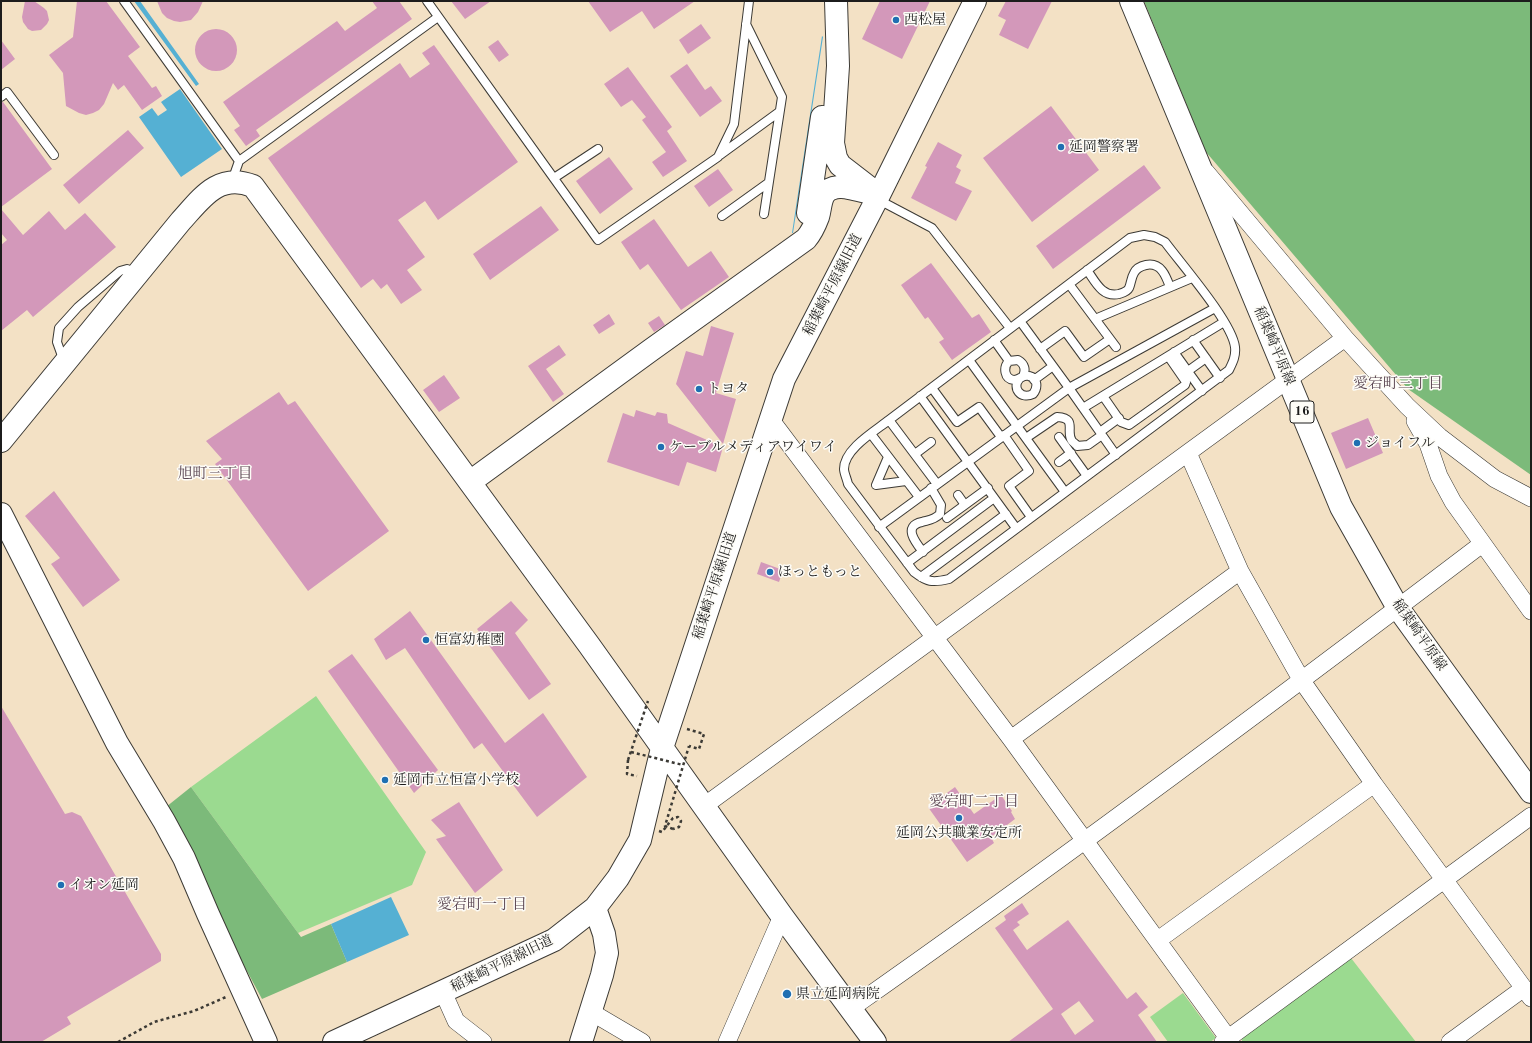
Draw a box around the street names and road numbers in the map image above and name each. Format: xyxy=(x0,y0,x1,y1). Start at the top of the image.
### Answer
street label: 稲葉崎平原線旧道 xyxy=(800,231,866,339)
street label: 稲葉崎平原線 xyxy=(1250,304,1298,388)
road number: 16 xyxy=(1290,401,1314,423)
street label: 稲葉崎平原線旧道 xyxy=(690,530,740,642)
street label: 稲葉崎平原線 xyxy=(1388,596,1450,674)
street label: 稲葉崎平原線旧道 xyxy=(448,932,556,996)

